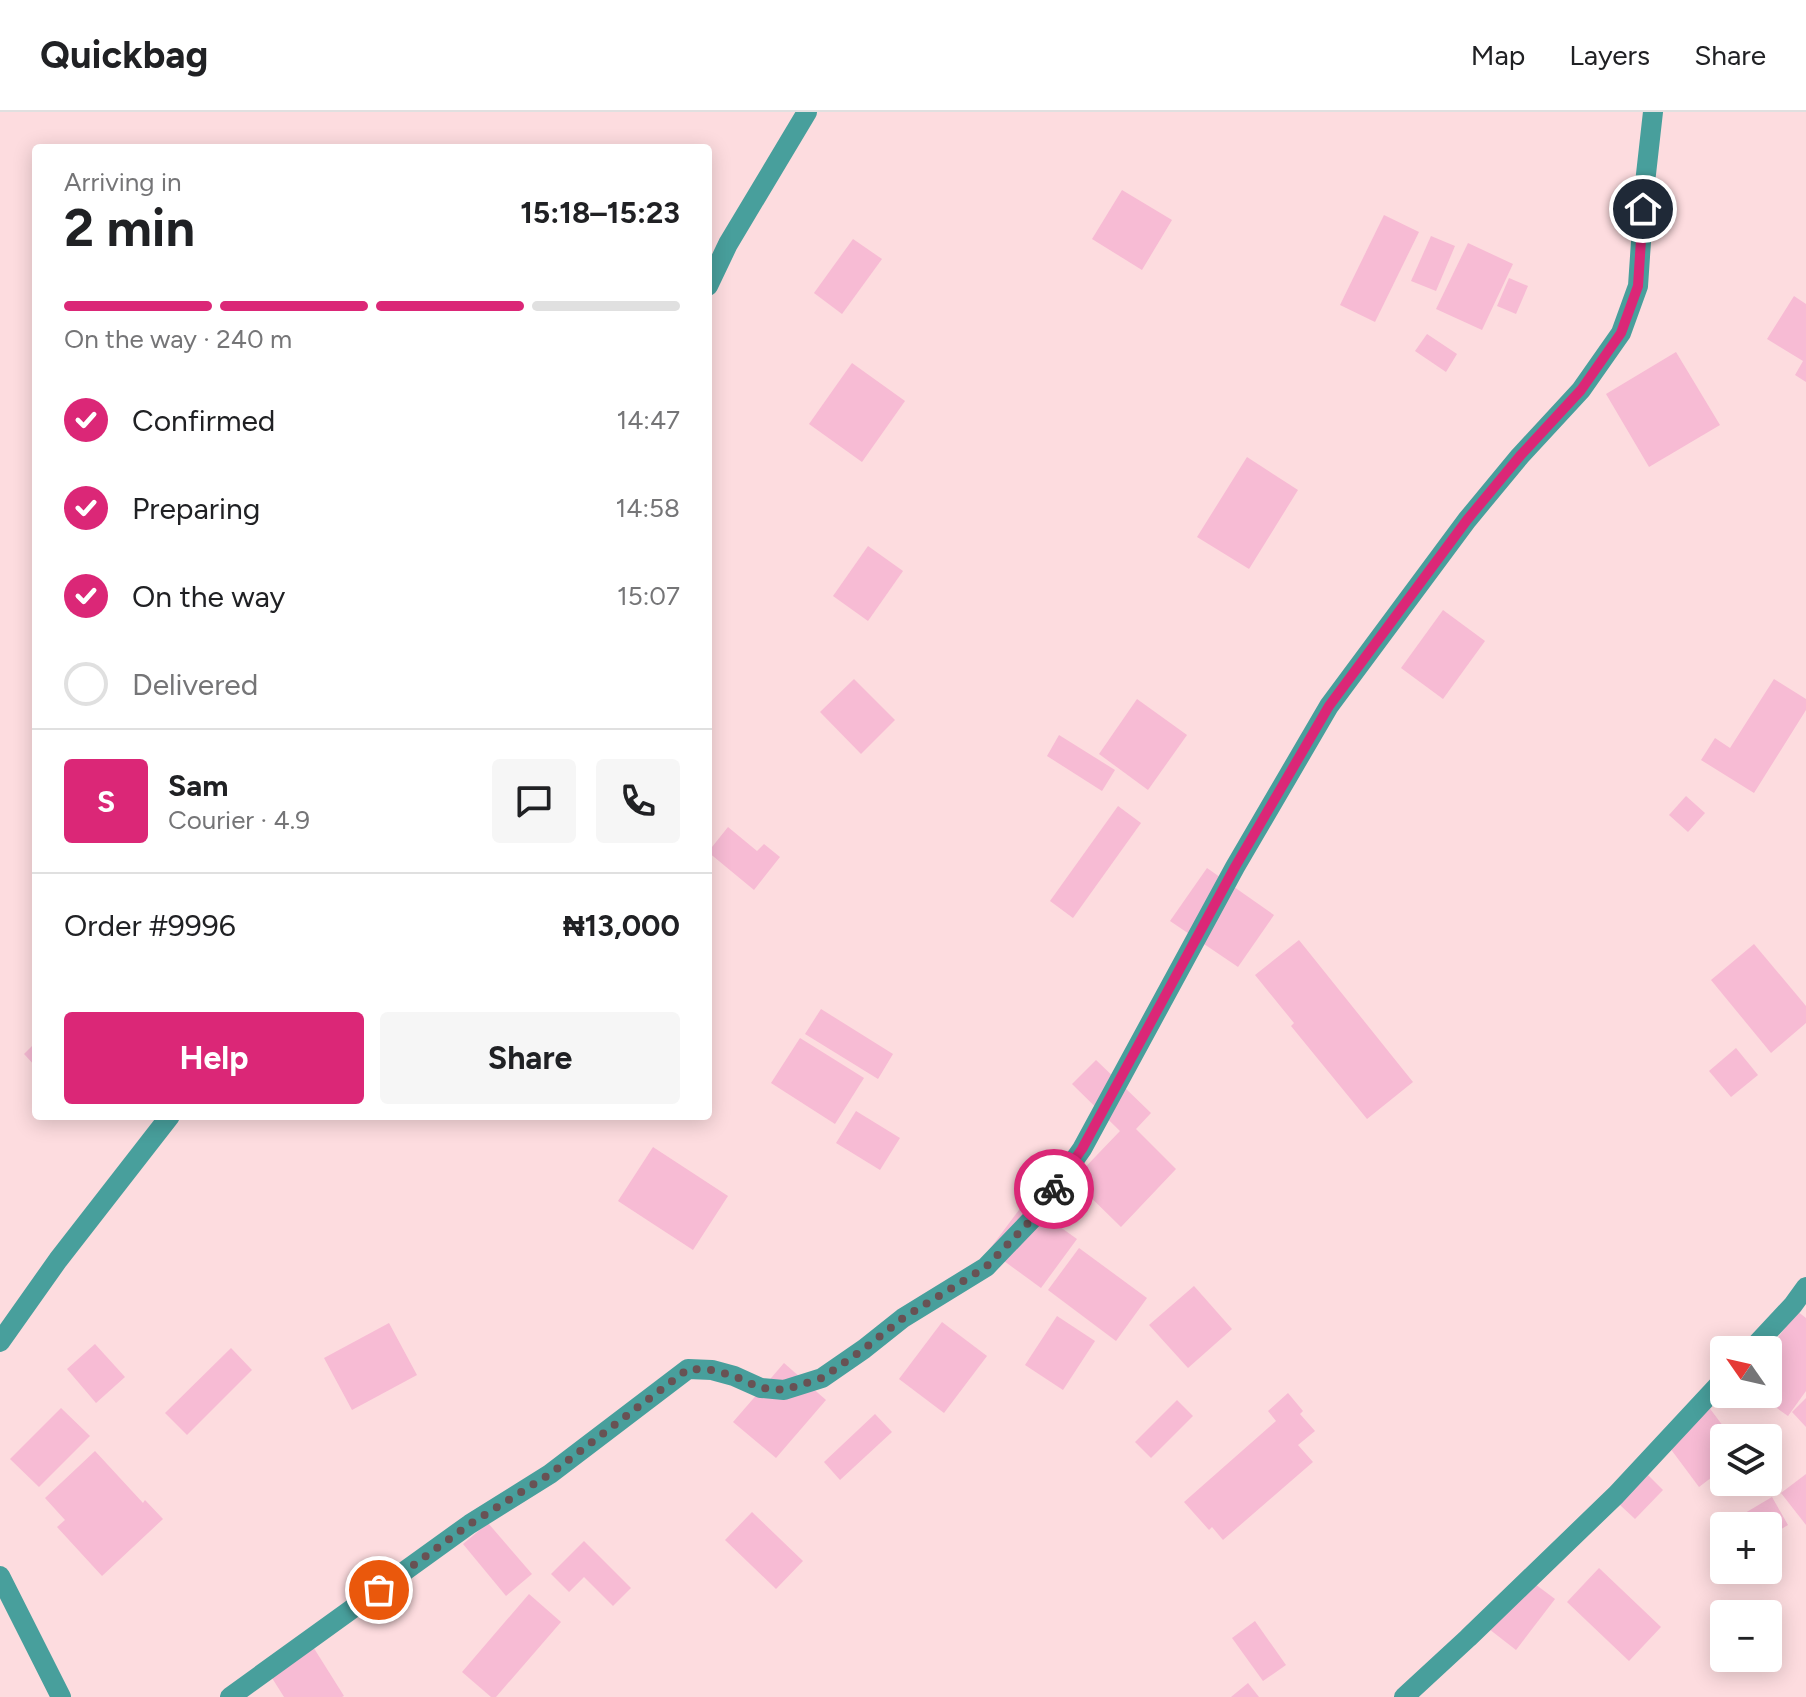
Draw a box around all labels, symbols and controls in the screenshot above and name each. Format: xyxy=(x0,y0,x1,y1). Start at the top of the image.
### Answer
text: Quickbag xyxy=(40,32,208,78)
text: Map xyxy=(1471,38,1525,72)
text: Layers xyxy=(1569,38,1650,72)
text: Share xyxy=(1694,38,1766,72)
text: Arriving in xyxy=(64,166,182,198)
pin xyxy=(1609,175,1677,243)
icon: home xyxy=(1621,187,1665,231)
text: 15:18–15:23 xyxy=(520,194,680,231)
text: 2 min xyxy=(64,197,195,259)
text: On the way · 240 m xyxy=(64,323,292,355)
icon: check xyxy=(64,398,108,442)
text: Confirmed xyxy=(132,402,275,439)
text: 14:47 xyxy=(616,404,680,436)
icon: check xyxy=(64,486,108,530)
text: Preparing xyxy=(132,490,260,527)
text: 14:58 xyxy=(616,492,680,524)
icon: check xyxy=(64,574,108,618)
text: On the way xyxy=(132,578,285,615)
text: 15:07 xyxy=(617,580,680,612)
text: Delivered xyxy=(132,666,258,703)
button: chat xyxy=(492,759,576,843)
button: phone xyxy=(596,759,680,843)
text: Sam xyxy=(168,767,228,804)
text: S xyxy=(97,783,115,820)
text: Courier · 4.9 xyxy=(168,804,310,836)
text: Order #9996 xyxy=(64,907,236,944)
text: ₦13,000 xyxy=(563,907,680,944)
button: Help xyxy=(64,1012,364,1104)
button: Share xyxy=(380,1012,680,1104)
courier xyxy=(1014,1149,1094,1229)
icon: bike xyxy=(1032,1167,1076,1211)
north arrow xyxy=(1710,1336,1782,1408)
map controls xyxy=(1710,1336,1782,1672)
button: layers xyxy=(1710,1424,1782,1496)
button: + xyxy=(1710,1512,1782,1584)
pin xyxy=(345,1556,413,1624)
icon: bag xyxy=(357,1568,401,1612)
button: − xyxy=(1710,1600,1782,1672)

